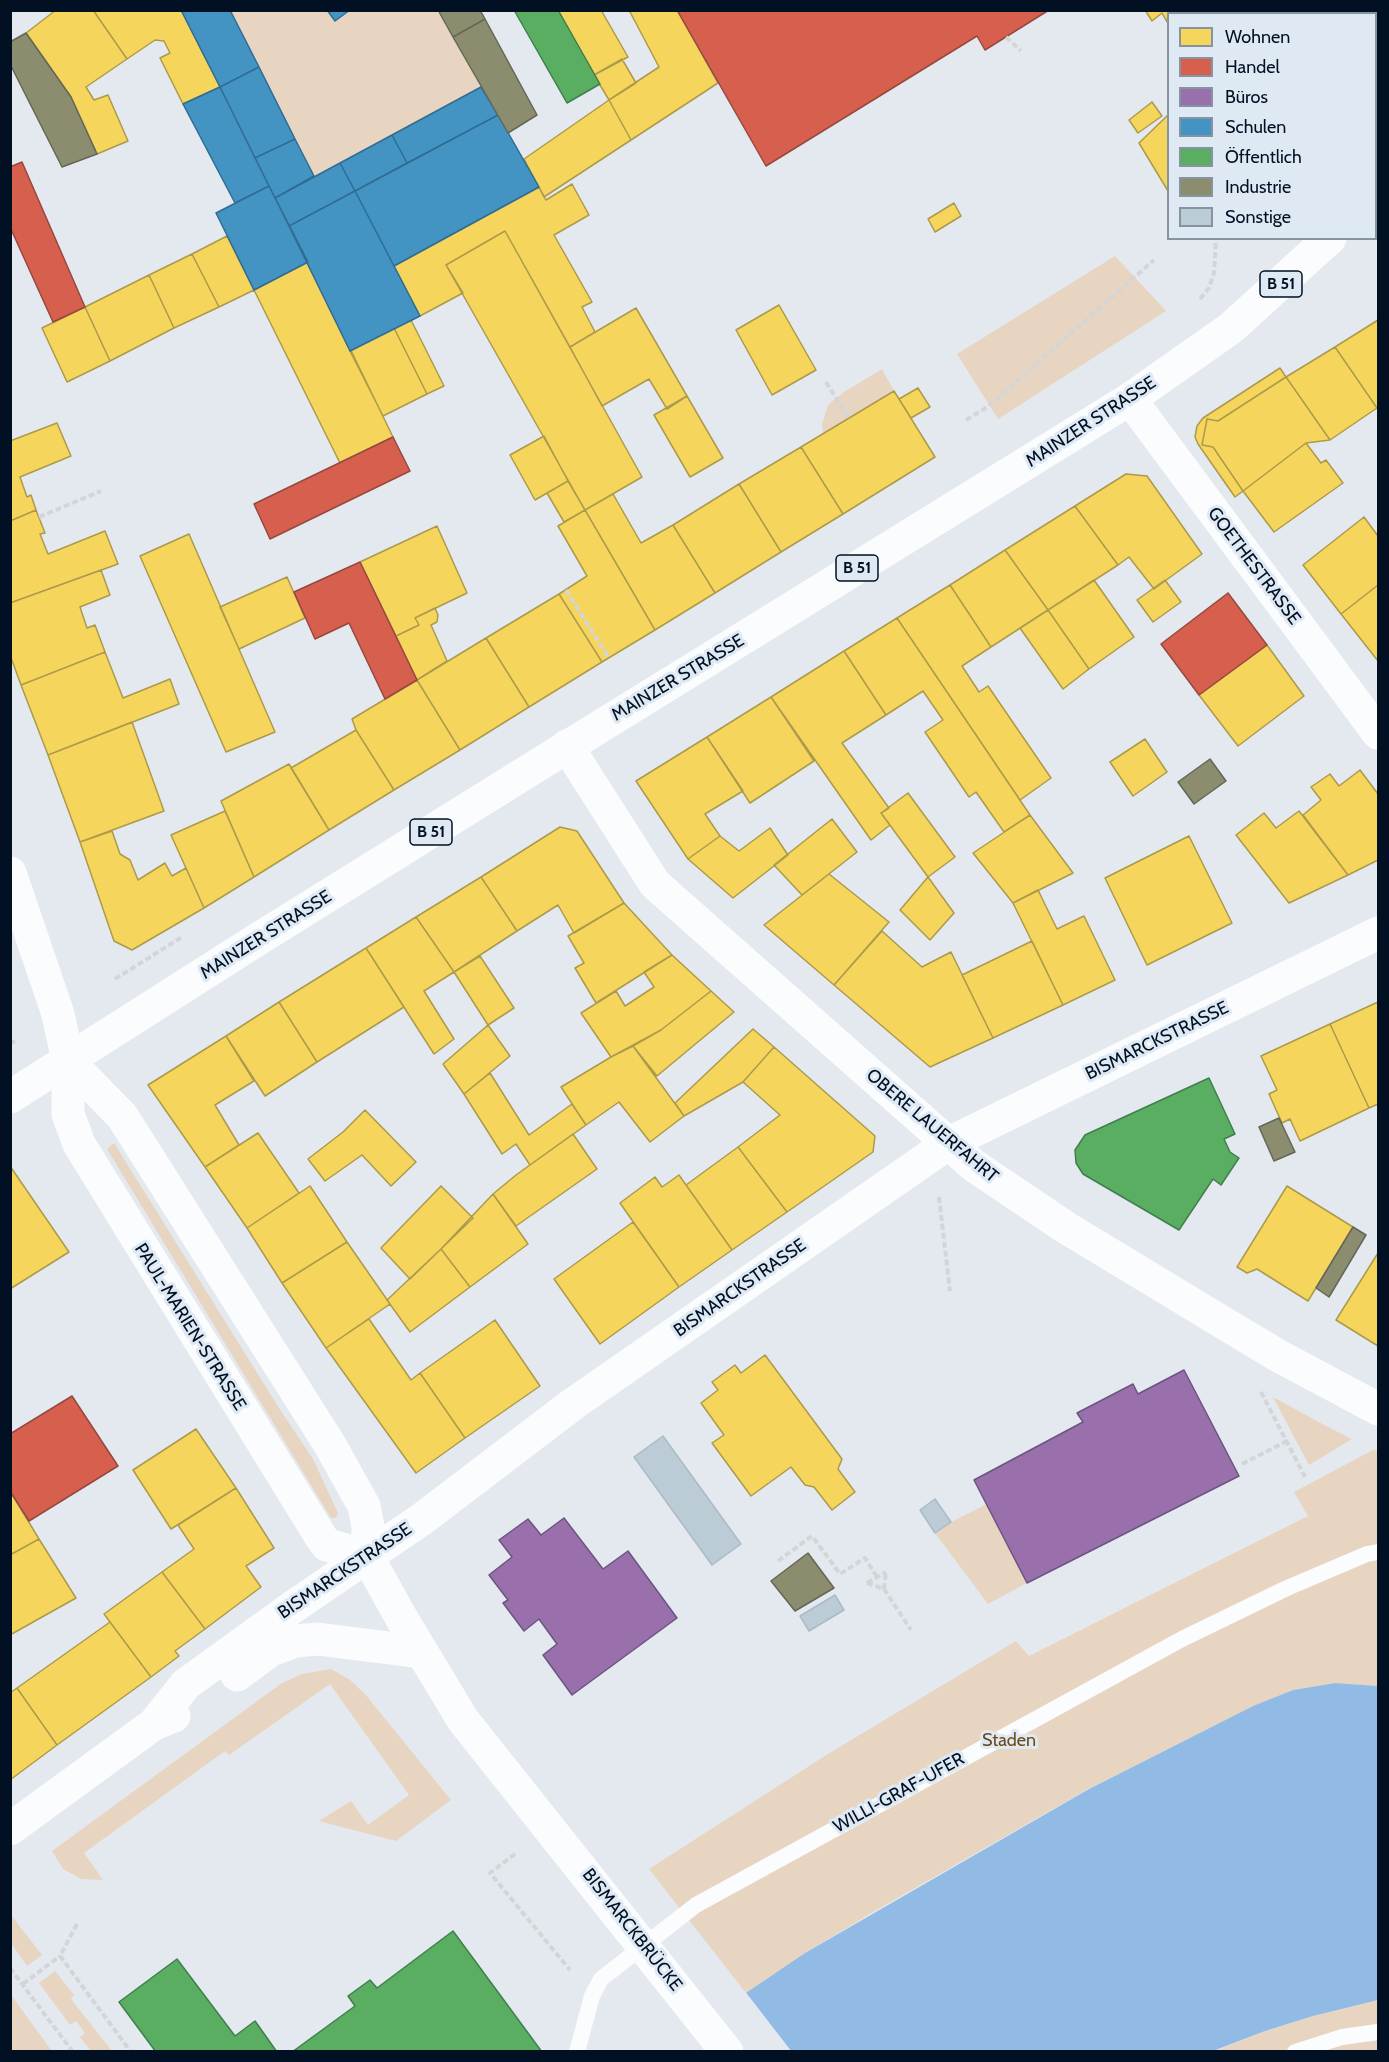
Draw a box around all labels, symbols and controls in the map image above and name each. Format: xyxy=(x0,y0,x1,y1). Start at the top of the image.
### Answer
legend xyxy=(1167,12,1377,240)
text: Wohnen xyxy=(1225,26,1290,48)
text: Handel xyxy=(1225,56,1280,78)
text: Büros xyxy=(1225,86,1268,108)
text: Schulen xyxy=(1225,116,1286,138)
text: Öffentlich xyxy=(1225,146,1302,168)
text: Industrie xyxy=(1225,176,1291,198)
text: Sonstige xyxy=(1225,206,1291,228)
road number: B 51 xyxy=(1260,271,1302,297)
street label: MAINZER STRASSE xyxy=(1022,372,1160,472)
street label: GOETHESTRASSE xyxy=(1203,503,1305,629)
road number: B 51 xyxy=(836,555,878,581)
street label: MAINZER STRASSE xyxy=(608,630,748,726)
road number: B 51 xyxy=(410,819,452,845)
street label: MAINZER STRASSE xyxy=(196,886,336,984)
street label: BISMARCKSTRASSE xyxy=(1082,997,1232,1085)
street label: OBERE LAUERFAHRT xyxy=(862,1065,1002,1187)
street label: BISMARCKSTRASSE xyxy=(670,1234,810,1342)
street label: PAUL-MARIEN-STRASSE xyxy=(130,1239,250,1415)
street label: BISMARCKSTRASSE xyxy=(274,1518,416,1624)
park label: Staden xyxy=(982,1730,1036,1752)
street label: WILLI-GRAF-UFER xyxy=(830,1748,968,1838)
street label: BISMARCKBRÜCKE xyxy=(577,1864,687,1996)

